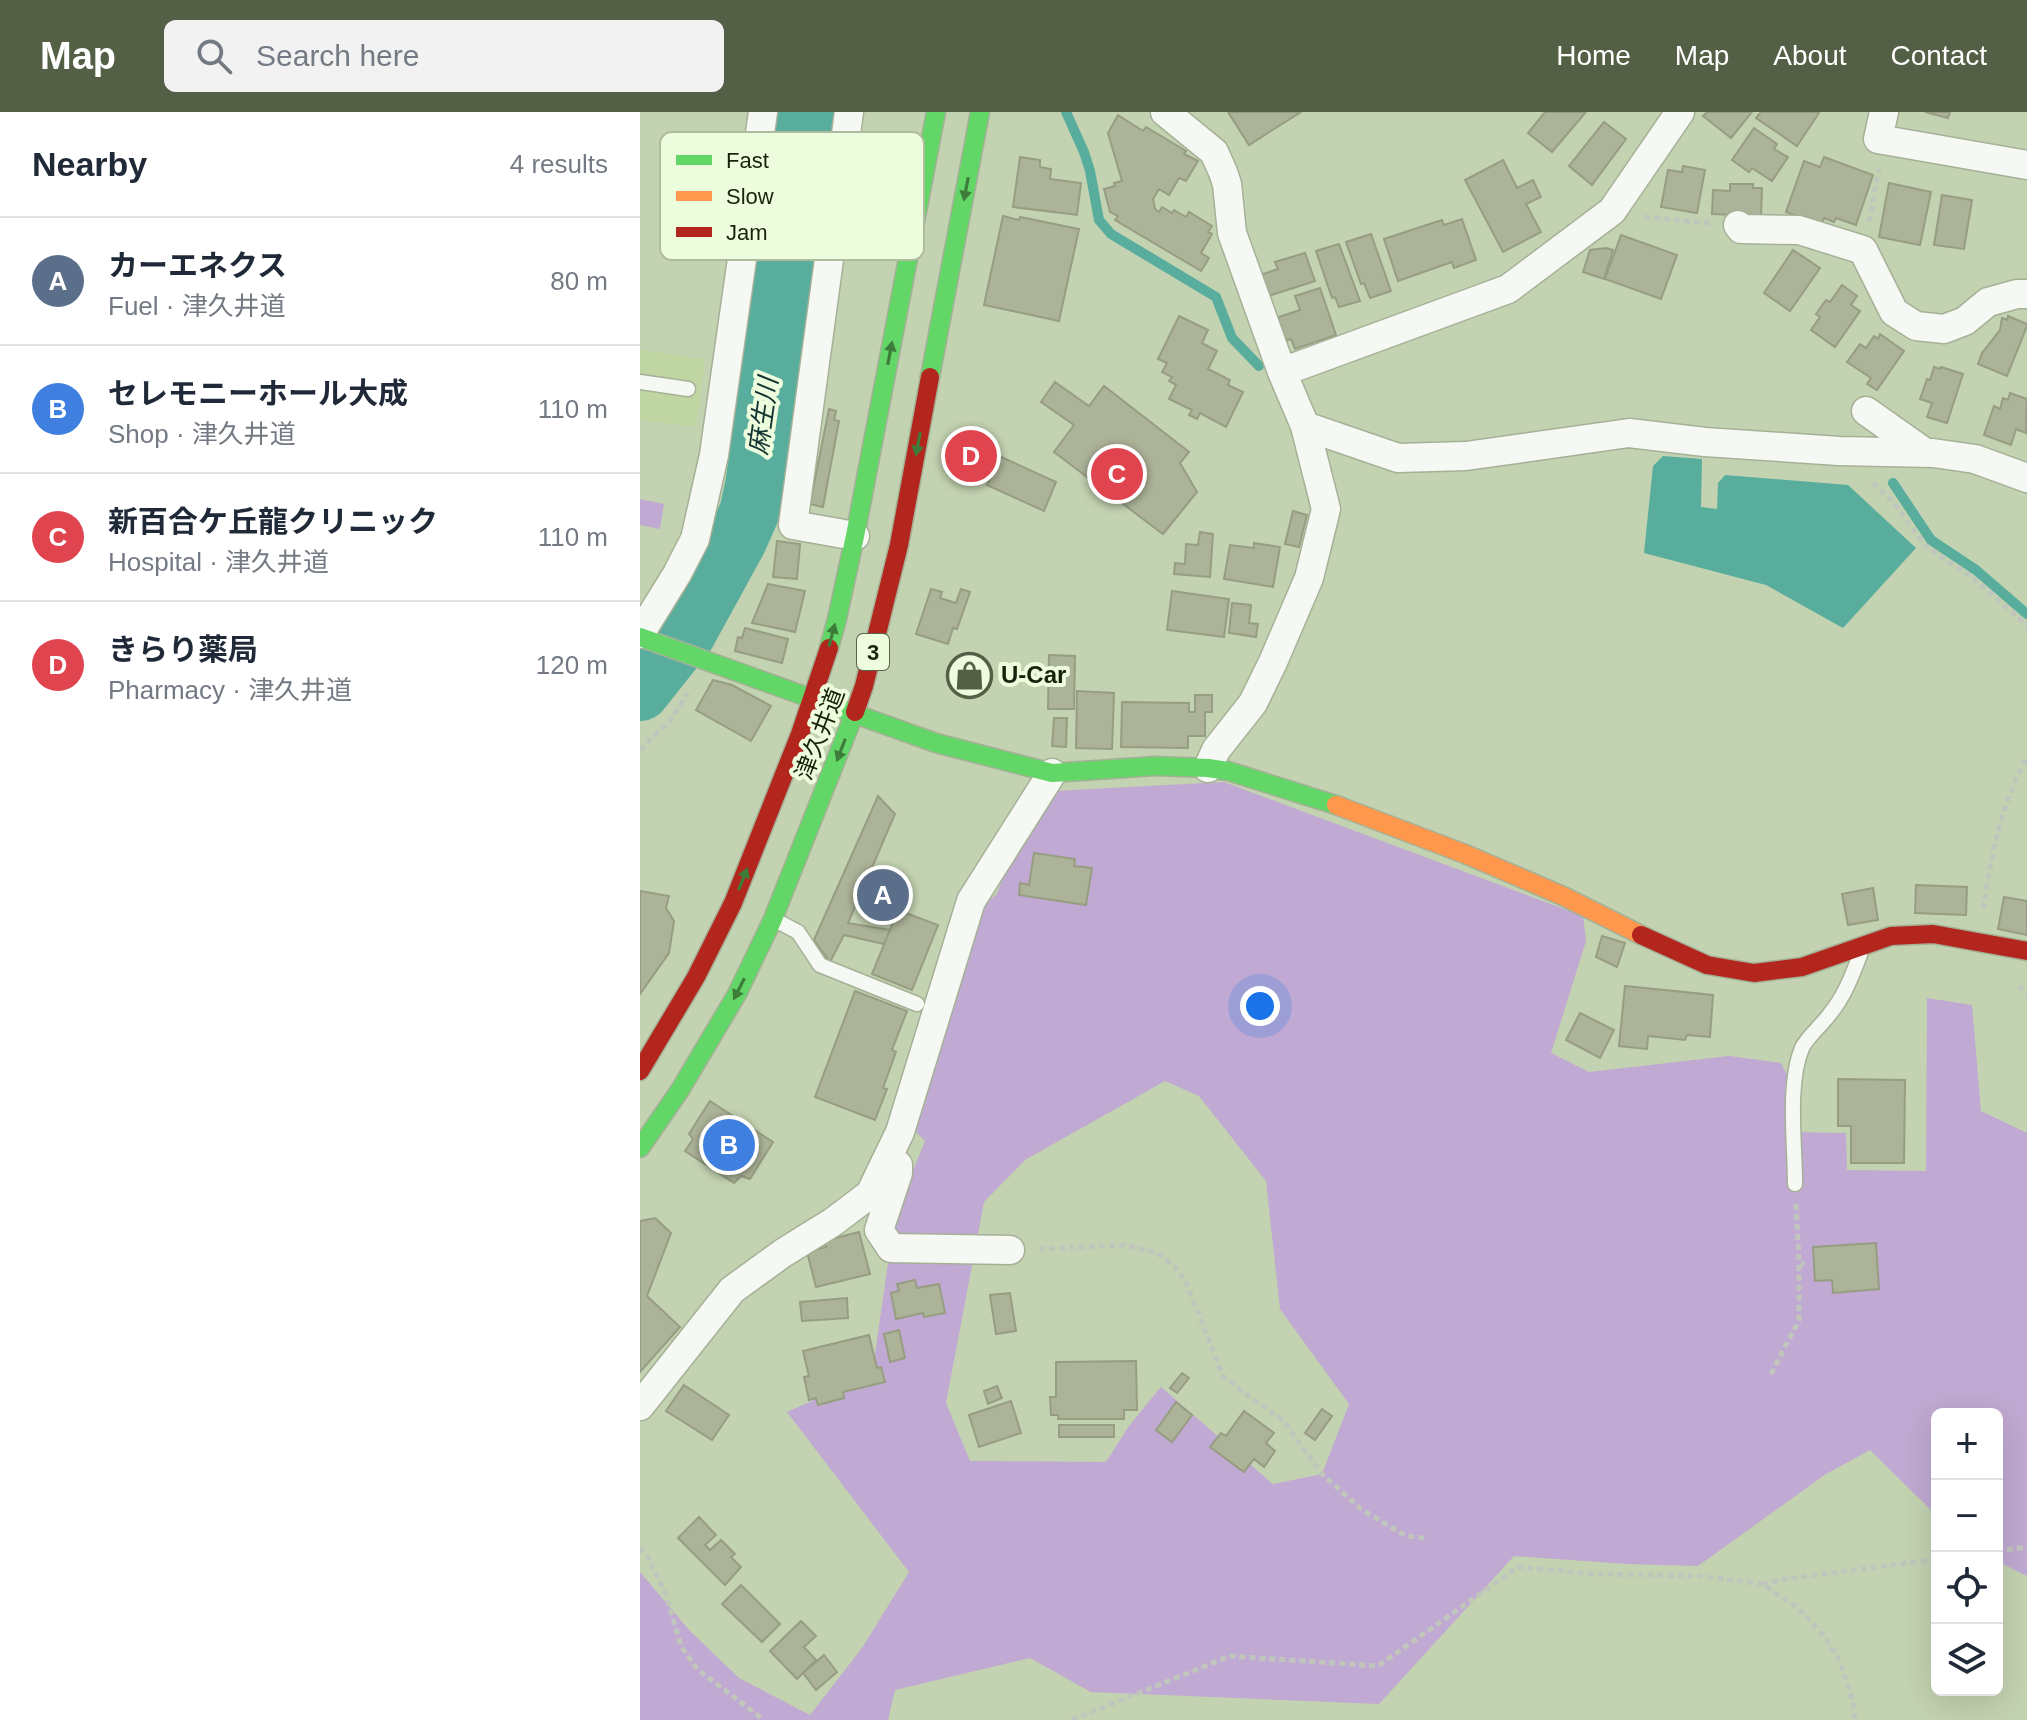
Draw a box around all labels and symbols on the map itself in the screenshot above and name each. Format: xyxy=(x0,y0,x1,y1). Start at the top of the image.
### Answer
legend xyxy=(660,132,924,260)
text: Fast xyxy=(726,148,769,173)
one-way arrow xyxy=(959,176,971,201)
text: Slow xyxy=(726,184,774,209)
text: Jam xyxy=(726,220,768,245)
one-way arrow xyxy=(884,341,896,366)
water label: 麻生川 xyxy=(743,372,784,457)
pin: D xyxy=(945,426,997,486)
one-way arrow xyxy=(911,432,924,457)
pin: C xyxy=(1091,444,1143,504)
one-way arrow xyxy=(826,623,839,647)
road number: 3 xyxy=(857,634,889,670)
shop icon: U-Car xyxy=(946,651,994,699)
place label: U-Car xyxy=(1001,661,1066,688)
street label: 津久井道 xyxy=(790,684,849,783)
one-way arrow xyxy=(834,738,847,762)
pin: A xyxy=(857,865,909,925)
one-way arrow xyxy=(736,867,749,891)
one-way arrow xyxy=(732,978,746,1001)
your location xyxy=(1240,986,1280,1026)
pin: B xyxy=(703,1115,755,1175)

